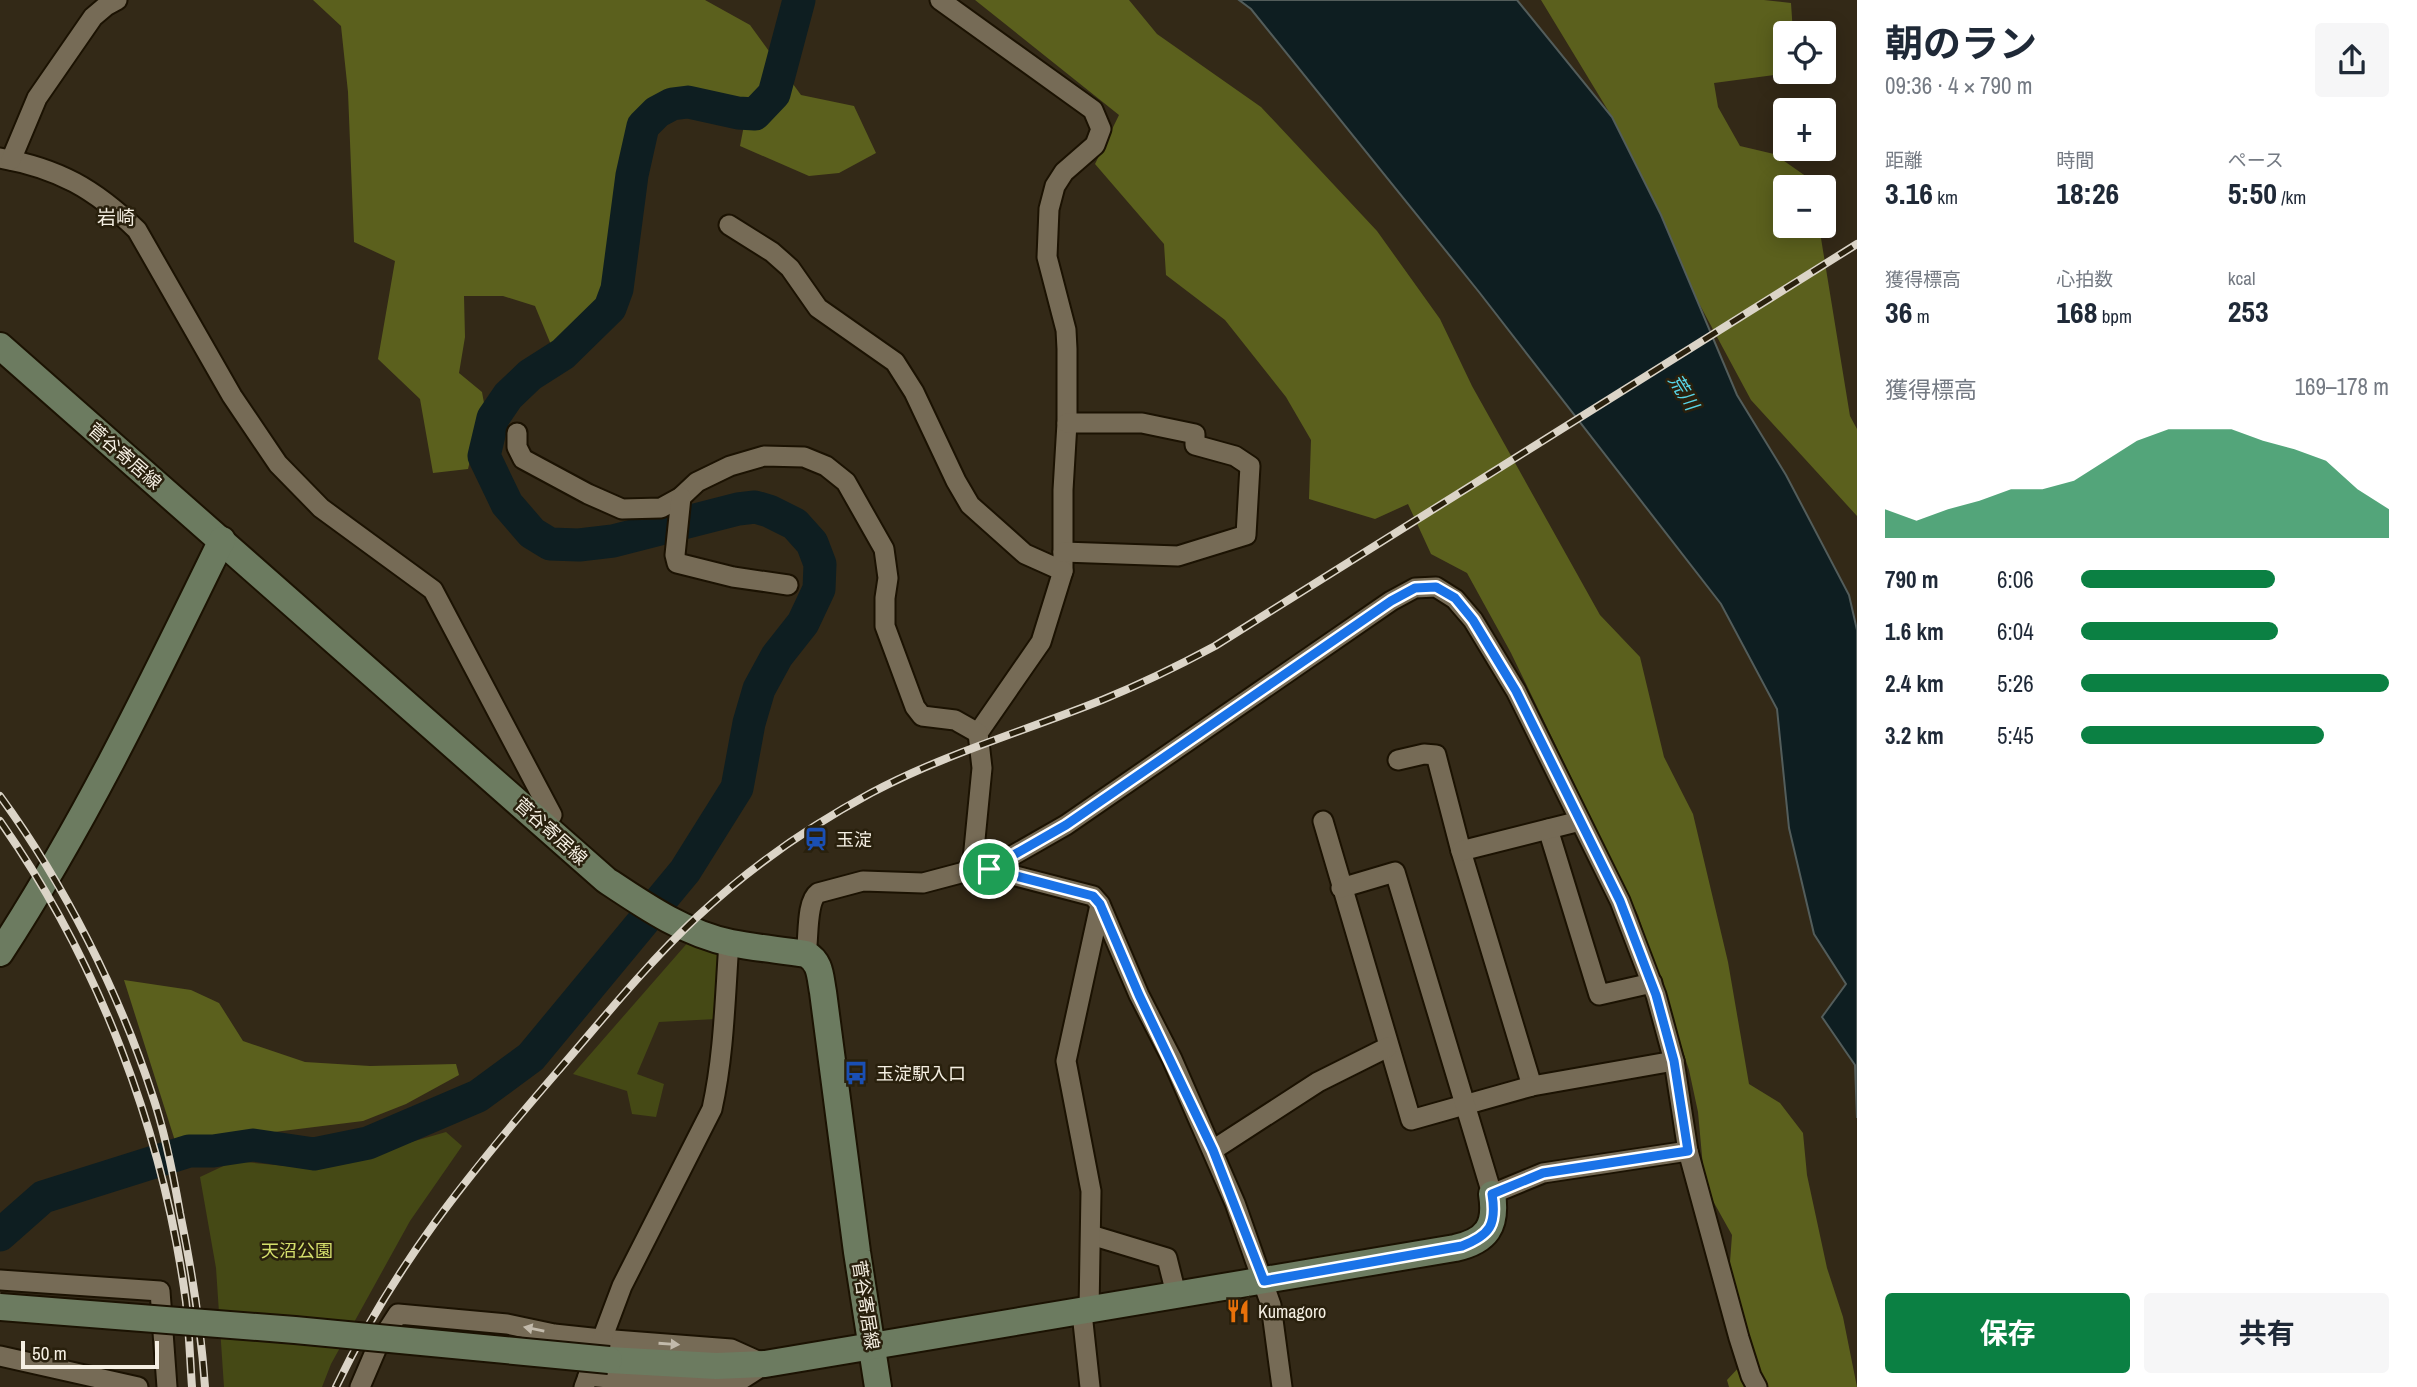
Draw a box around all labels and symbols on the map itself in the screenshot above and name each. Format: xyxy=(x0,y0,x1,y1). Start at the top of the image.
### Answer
district label: 岩崎 xyxy=(97,204,135,230)
water label: 荒川 xyxy=(1663,369,1706,417)
street label: 菅谷寄居線 xyxy=(83,417,167,495)
street label: 菅谷寄居線 xyxy=(509,792,593,870)
station icon: 玉淀 xyxy=(802,825,830,853)
place label: 玉淀 xyxy=(836,827,872,852)
pin xyxy=(959,839,1019,899)
bus stop icon: 玉淀駅入口 xyxy=(842,1059,870,1087)
place label: 玉淀駅入口 xyxy=(876,1061,966,1086)
park label: 天沼公園 xyxy=(261,1238,333,1263)
street label: 菅谷寄居線 xyxy=(847,1259,885,1351)
restaurant icon: Kumagoro xyxy=(1224,1297,1252,1325)
place label: Kumagoro xyxy=(1258,1299,1326,1324)
one-way arrow xyxy=(523,1323,545,1334)
scale bar xyxy=(21,1338,159,1370)
one-way arrow xyxy=(659,1339,681,1350)

